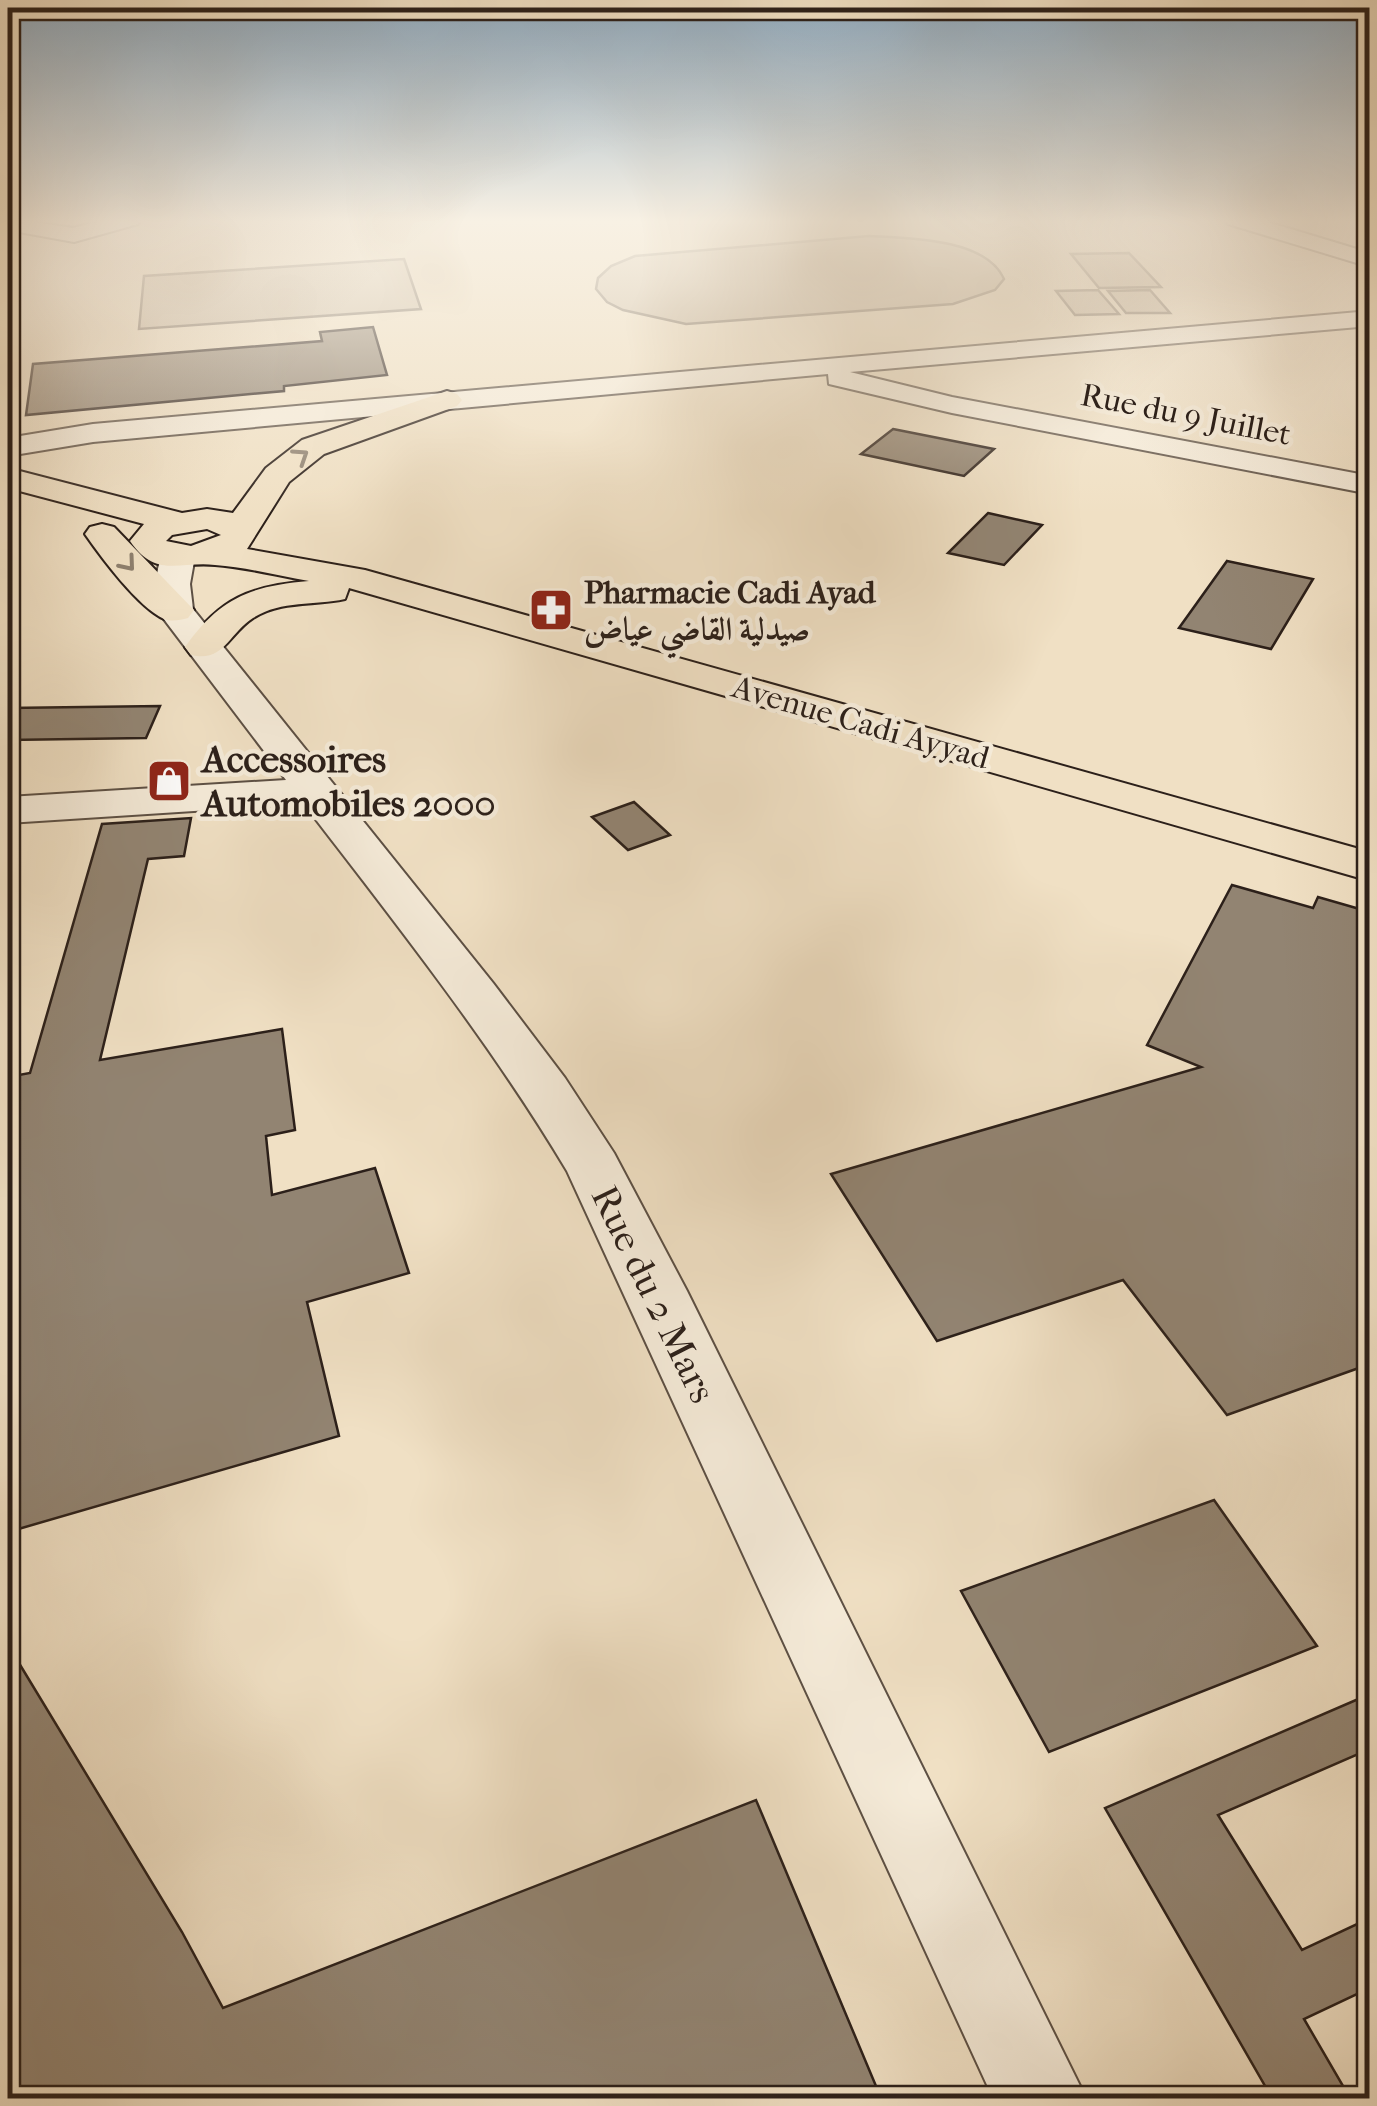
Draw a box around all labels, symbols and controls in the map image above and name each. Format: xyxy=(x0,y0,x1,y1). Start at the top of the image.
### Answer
street label: Rue du 9 Juillet xyxy=(1078,376,1295,453)
one-way arrow xyxy=(290,449,308,468)
one-way arrow xyxy=(116,552,134,570)
place label: Pharmacie Cadi Ayad صيدلية القاضي عياض xyxy=(584,574,877,659)
pharmacy icon: Pharmacie Cadi Ayad صيدلية القاضي عياض xyxy=(528,587,574,633)
street label: Avenue Cadi Ayyad xyxy=(726,668,994,777)
place label: Accessoires Automobiles 2000 xyxy=(200,737,495,826)
shop icon: Accessoires Automobiles 2000 xyxy=(146,758,192,804)
street label: Rue du 2 Mars xyxy=(582,1178,725,1410)

